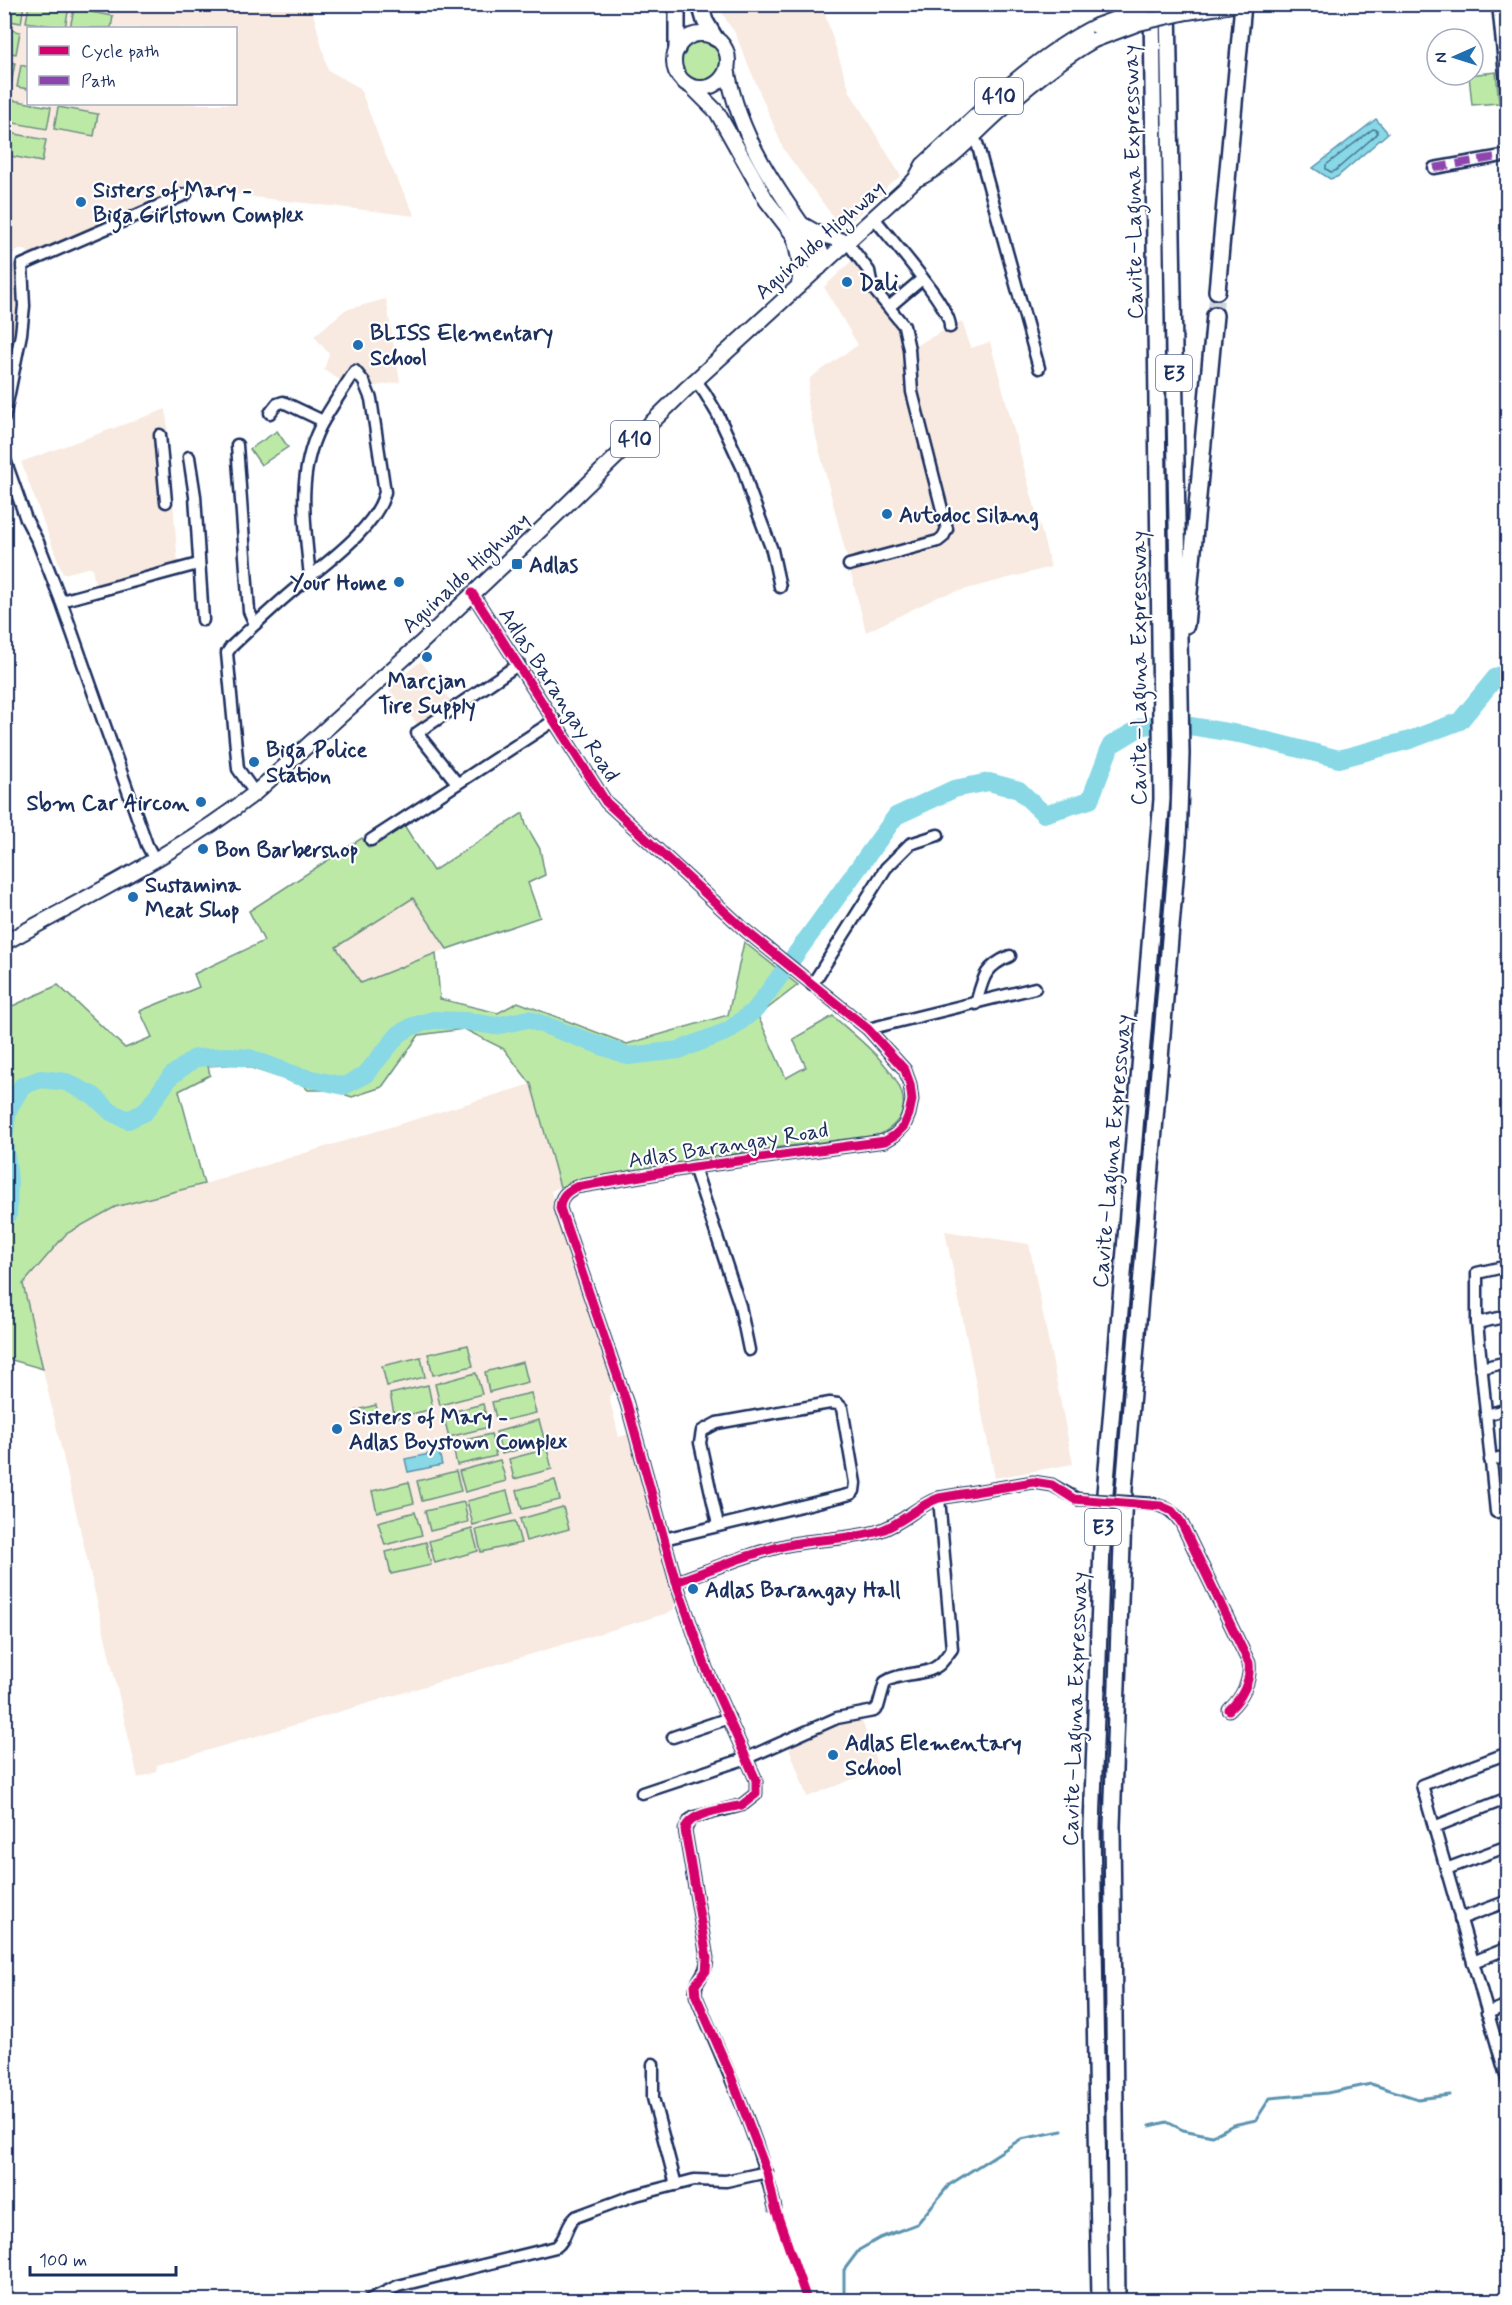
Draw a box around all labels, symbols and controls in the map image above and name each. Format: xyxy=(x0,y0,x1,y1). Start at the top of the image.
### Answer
legend xyxy=(27,27,237,105)
north arrow xyxy=(1425,27,1485,87)
text: Cycle path xyxy=(81,40,159,64)
street label: Cavite–Laguna Expressway xyxy=(1118,44,1153,320)
text: N xyxy=(1431,52,1452,64)
text: Path xyxy=(81,70,116,94)
road number: 410 xyxy=(975,78,1023,114)
street label: Aguinaldo Highway xyxy=(749,175,893,309)
place label: Sisters of Mary - Biga Girlstown Complex xyxy=(93,177,304,234)
marker: Sisters of Mary - Biga Girlstown Complex xyxy=(74,195,88,209)
place label: Dali xyxy=(859,270,898,298)
marker: Dali xyxy=(840,275,854,289)
place label: BLISS Elementary School xyxy=(370,320,553,373)
marker: BLISS Elementary School xyxy=(351,338,365,352)
road number: E3 xyxy=(1156,355,1192,391)
road number: 410 xyxy=(611,421,659,457)
place label: Autodoc Silang xyxy=(899,502,1039,531)
street label: Aguinaldo Highway xyxy=(396,507,539,642)
marker: Autodoc Silang xyxy=(880,507,894,521)
street label: Cavite–Laguna Expressway xyxy=(1126,531,1157,805)
place label: Adlas xyxy=(529,552,579,580)
marker: Adlas xyxy=(510,557,524,571)
place label: Your Home xyxy=(290,570,387,598)
marker: Your Home xyxy=(392,575,406,589)
street label: Adlas Barangay Road xyxy=(491,603,625,788)
marker: Marcjan Tire Supply xyxy=(420,650,434,664)
place label: Marcjan Tire Supply xyxy=(378,668,476,722)
place label: Biga Police Station xyxy=(266,737,368,790)
marker: Biga Police Station xyxy=(247,755,261,769)
place label: Sbm Car Aircon xyxy=(27,790,190,818)
marker: Sbm Car Aircon xyxy=(194,795,208,809)
place label: Bon Barbershop xyxy=(215,837,359,865)
marker: Bon Barbershop xyxy=(196,842,210,856)
place label: Sustamina Meat Shop xyxy=(145,872,242,925)
marker: Sustamina Meat Shop xyxy=(126,890,140,904)
street label: Cavite–Laguna Expressway xyxy=(1087,1013,1142,1290)
street label: Adlas Barangay Road xyxy=(626,1116,831,1177)
place label: Sisters of Mary - Adlas Boystown Complex xyxy=(349,1404,567,1457)
marker: Sisters of Mary - Adlas Boystown Complex xyxy=(330,1422,344,1436)
road number: E3 xyxy=(1085,1509,1121,1545)
street label: Cavite–Laguna Expressway xyxy=(1057,1571,1098,1847)
place label: Adlas Barangay Hall xyxy=(705,1577,901,1606)
marker: Adlas Barangay Hall xyxy=(686,1582,700,1596)
place label: Adlas Elementary School xyxy=(845,1730,1022,1783)
marker: Adlas Elementary School xyxy=(826,1748,840,1762)
scale bar xyxy=(30,2239,176,2277)
text: 100 m xyxy=(39,2249,87,2273)

